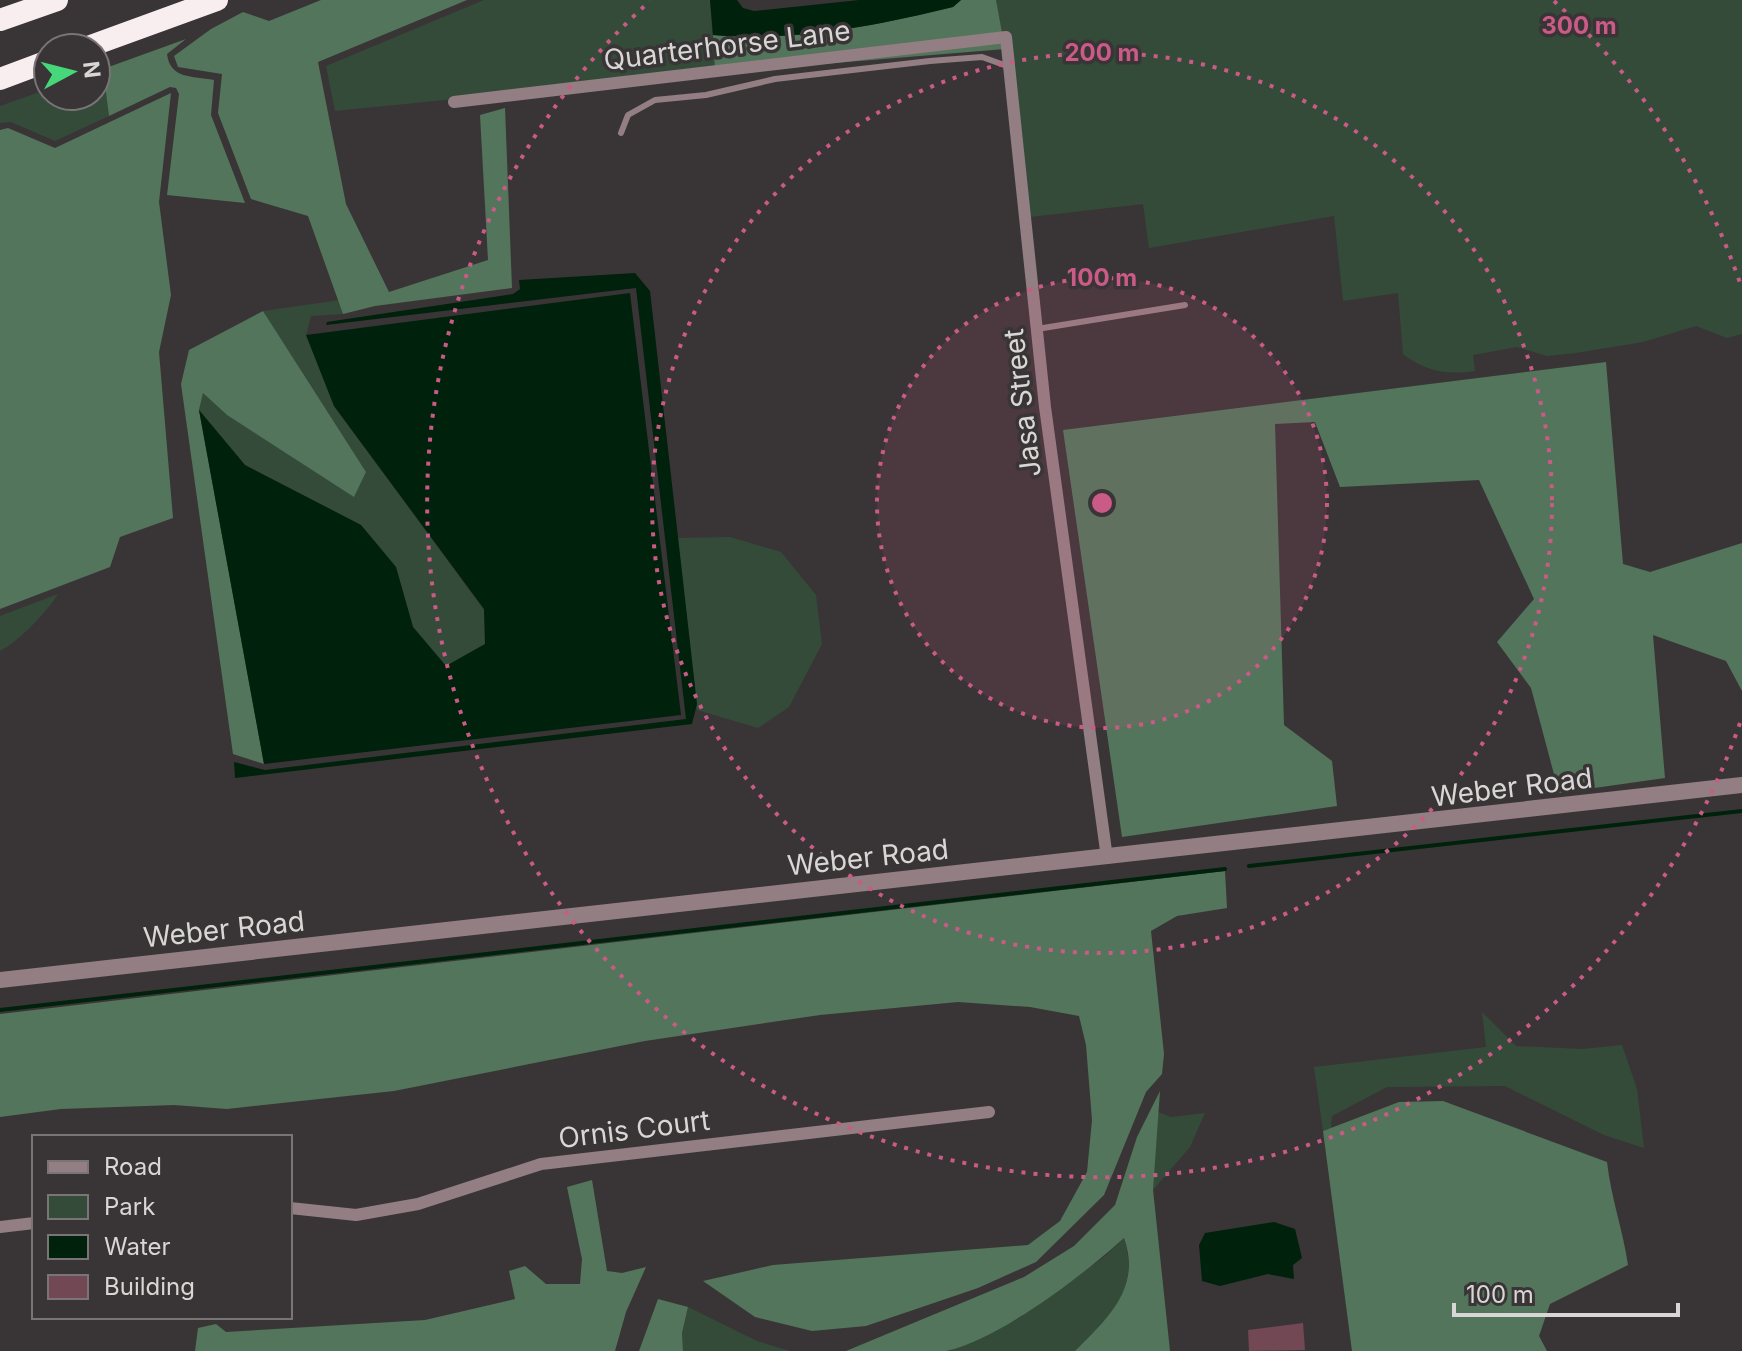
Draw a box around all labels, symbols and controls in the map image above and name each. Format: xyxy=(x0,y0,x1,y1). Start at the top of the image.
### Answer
text: 300 m xyxy=(1541,11,1617,40)
street label: Quarterhorse Lane xyxy=(602,13,852,77)
north arrow xyxy=(32,32,112,112)
text: 200 m xyxy=(1064,38,1140,67)
text: N xyxy=(78,60,106,79)
text: 100 m xyxy=(1067,263,1137,292)
street label: Jasa Street xyxy=(996,327,1048,479)
centre of rings xyxy=(1088,489,1116,517)
street label: Weber Road xyxy=(1430,760,1594,814)
street label: Weber Road xyxy=(786,832,950,882)
street label: Weber Road xyxy=(142,904,306,954)
street label: Ornis Court xyxy=(556,1103,712,1155)
legend xyxy=(32,1135,292,1319)
text: Road xyxy=(104,1152,162,1181)
text: Park xyxy=(104,1192,155,1221)
text: Water xyxy=(104,1232,171,1261)
scale bar xyxy=(1454,1267,1678,1317)
text: Building xyxy=(104,1272,195,1301)
text: 100 m xyxy=(1466,1280,1534,1309)

